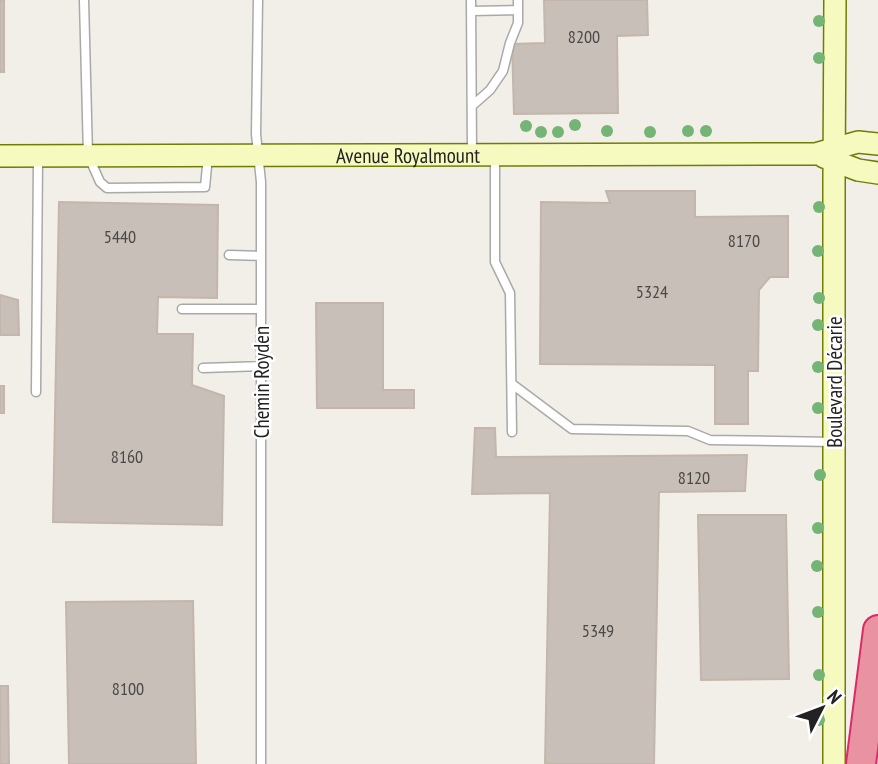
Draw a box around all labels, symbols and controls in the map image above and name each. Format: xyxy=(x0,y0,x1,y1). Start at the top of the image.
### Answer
house number: 8200 xyxy=(568,25,600,48)
street label: Avenue Royalmount xyxy=(336,141,480,169)
house number: 5440 xyxy=(104,225,136,248)
house number: 8170 xyxy=(728,229,760,252)
house number: 5324 xyxy=(636,280,668,303)
street label: Boulevard Décarie xyxy=(821,316,848,448)
street label: Chemin Royden xyxy=(248,326,275,438)
house number: 8160 xyxy=(111,445,143,468)
house number: 8120 xyxy=(678,466,710,489)
house number: 5349 xyxy=(582,619,614,642)
north arrow xyxy=(787,673,857,743)
house number: 8100 xyxy=(112,677,144,700)
text: N xyxy=(822,685,847,708)

